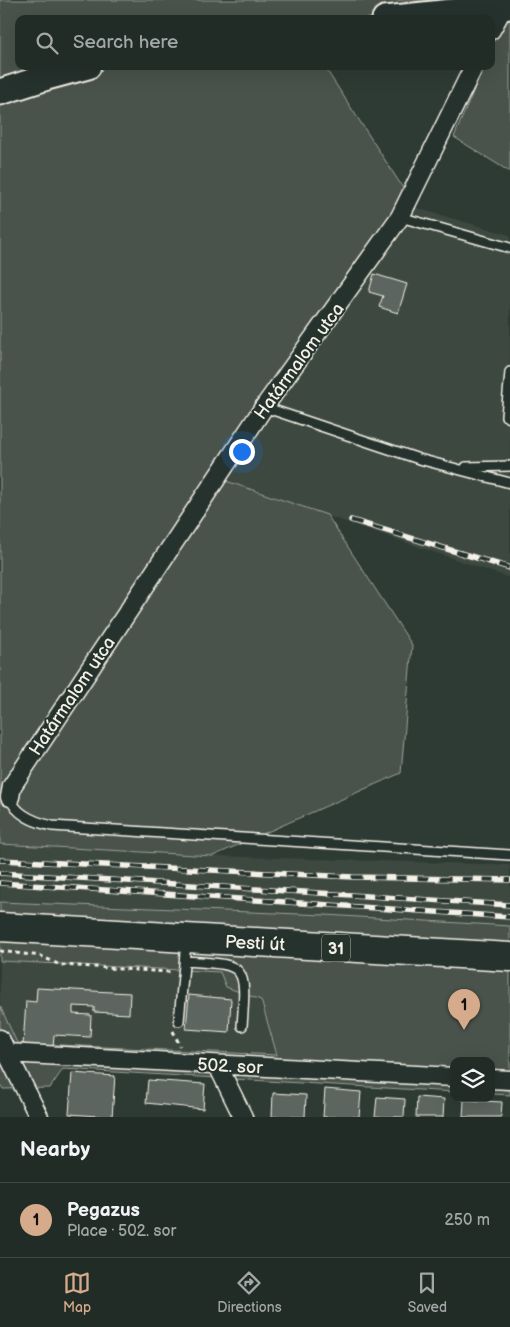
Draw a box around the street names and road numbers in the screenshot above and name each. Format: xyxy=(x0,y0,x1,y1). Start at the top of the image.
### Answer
street label: Határmalom utca xyxy=(250,299,349,424)
street label: Határmalom utca xyxy=(25,633,120,760)
street label: Pesti út xyxy=(224,931,286,956)
road number: 31 xyxy=(322,934,350,961)
street label: 502. sor xyxy=(197,1054,264,1079)

